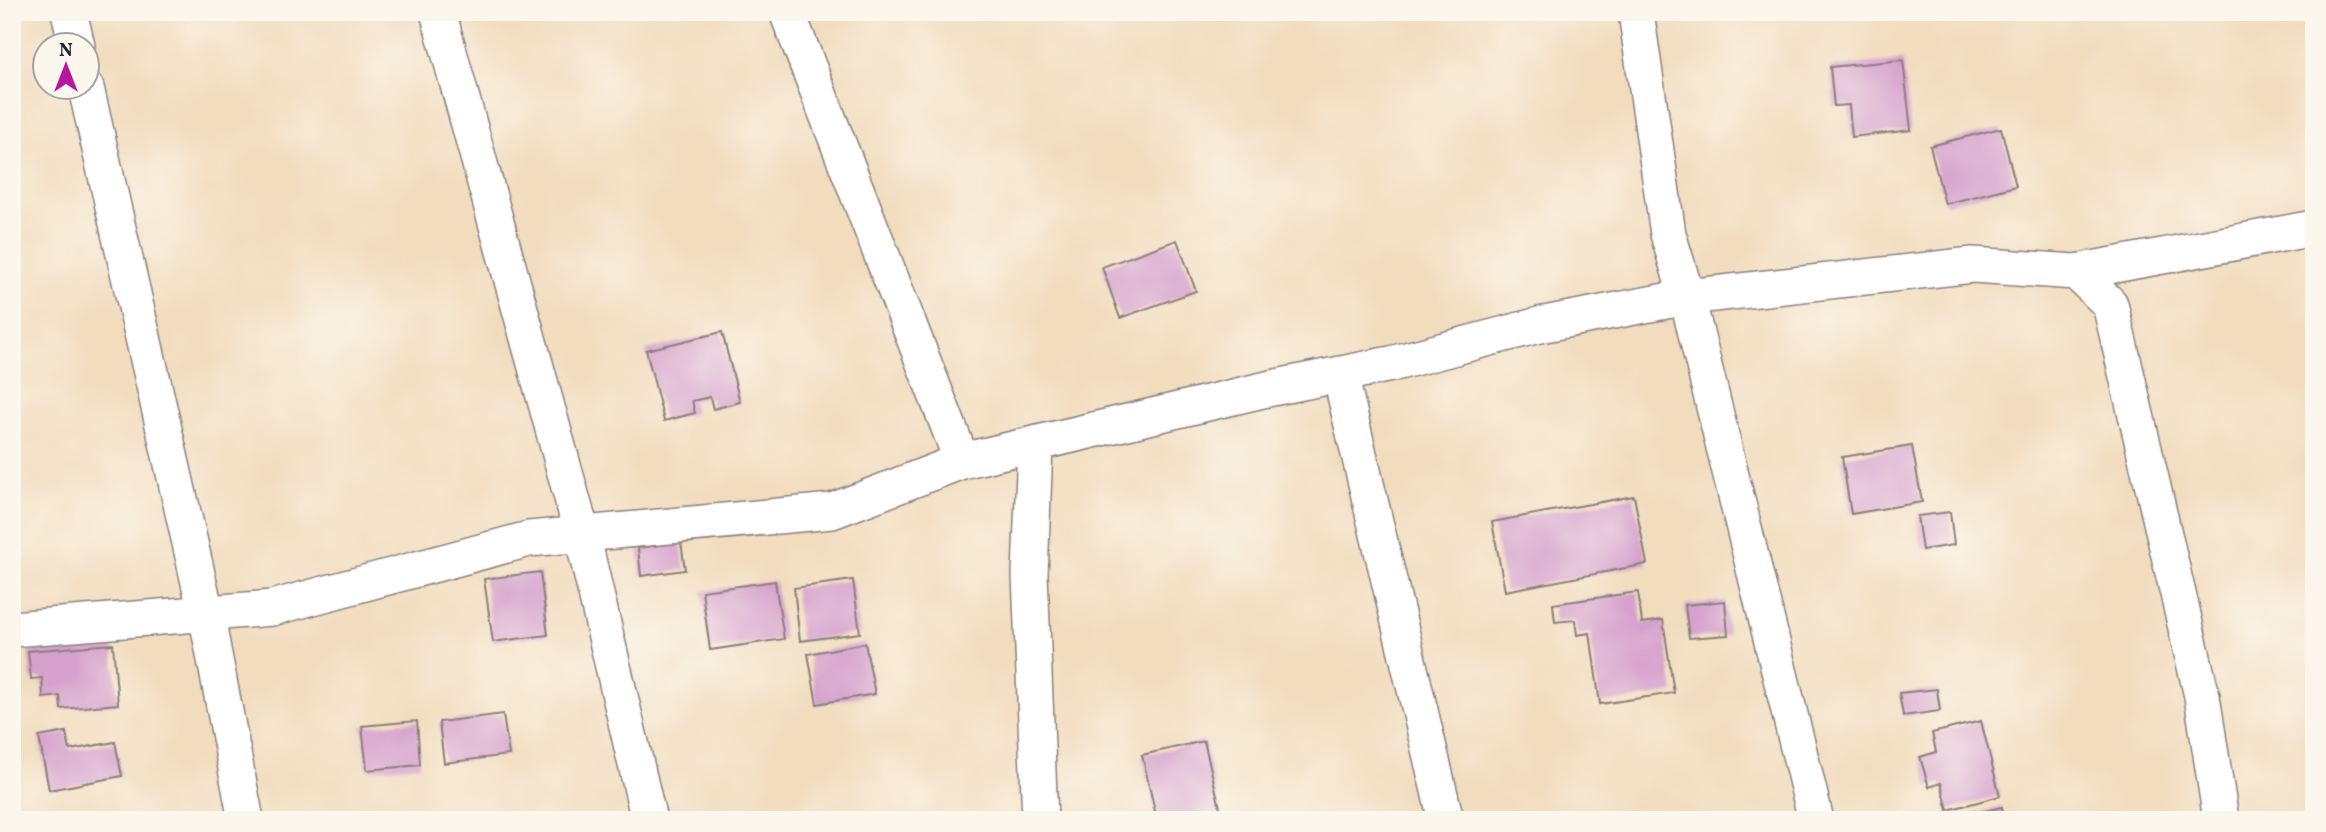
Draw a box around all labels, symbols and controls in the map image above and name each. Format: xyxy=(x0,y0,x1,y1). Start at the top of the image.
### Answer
north arrow xyxy=(32,32,102,102)
text: N xyxy=(59,38,73,64)

